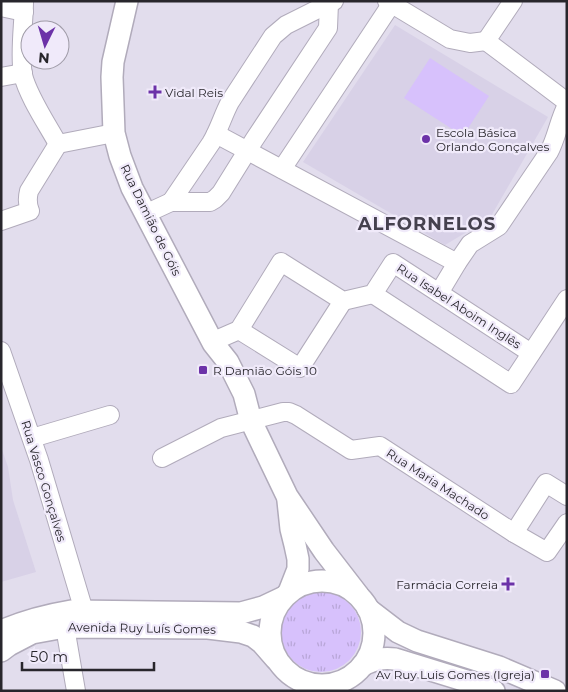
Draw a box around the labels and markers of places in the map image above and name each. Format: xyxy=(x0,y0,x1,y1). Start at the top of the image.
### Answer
place label: Vidal Reis xyxy=(165,85,223,100)
marker: Vidal Reis xyxy=(149,86,161,98)
place label: Escola Básica Orlando Gonçalves xyxy=(436,125,550,154)
marker: Escola Básica Orlando Gonçalves xyxy=(420,133,432,145)
place label: R Damião Góis 10 xyxy=(213,363,317,378)
marker: R Damião Góis 10 xyxy=(197,364,209,376)
place label: Farmácia Correia xyxy=(396,577,498,592)
marker: Farmácia Correia xyxy=(502,578,514,590)
place label: Av Ruy Luis Gomes (Igreja) xyxy=(376,667,535,682)
marker: Av Ruy Luis Gomes (Igreja) xyxy=(539,668,551,680)

